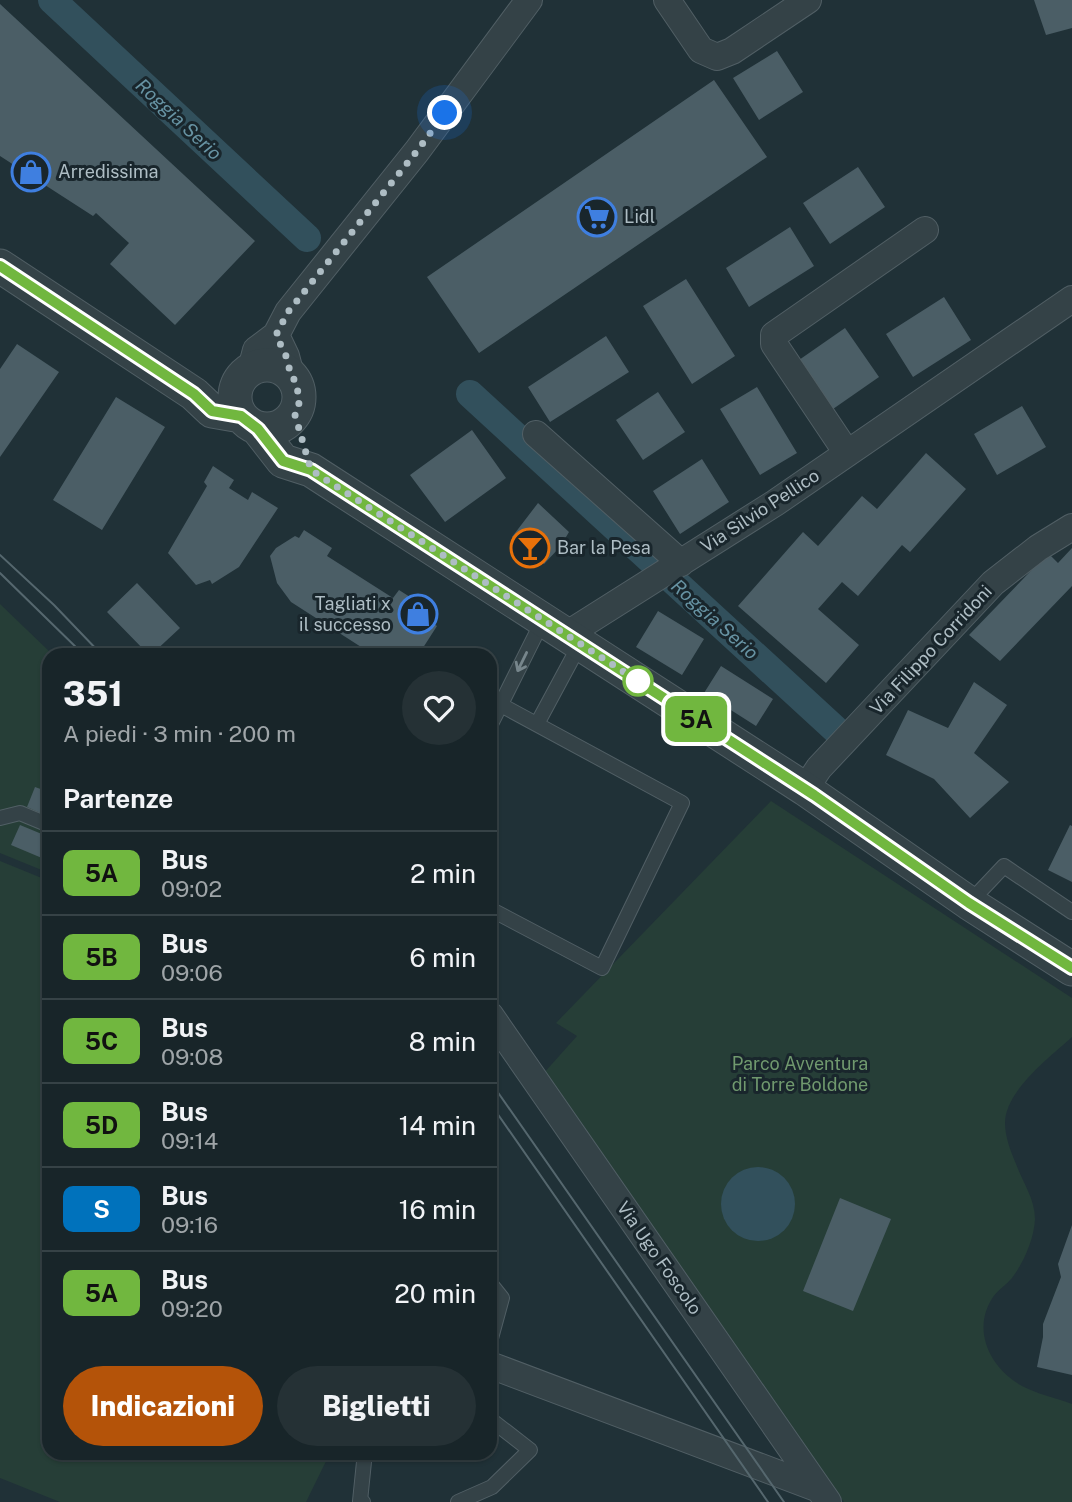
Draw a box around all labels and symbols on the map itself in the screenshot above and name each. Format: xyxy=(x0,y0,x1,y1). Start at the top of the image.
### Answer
water label: Roggia Serio xyxy=(132,74,226,164)
your location xyxy=(427,95,462,130)
shop icon: Arredissima xyxy=(10,151,52,193)
place label: Arredissima xyxy=(58,161,158,182)
supermarket icon: Lidl xyxy=(576,196,618,238)
place label: Lidl xyxy=(624,206,655,227)
street label: Via Silvio Pellico xyxy=(697,464,823,557)
bar icon: Bar la Pesa xyxy=(509,527,551,569)
place label: Bar la Pesa xyxy=(557,537,651,558)
water label: Roggia Serio xyxy=(667,574,763,664)
street label: Via Filippo Corridoni xyxy=(865,581,996,719)
place label: Tagliati x il successo xyxy=(299,593,391,635)
shop icon: Tagliati x il successo xyxy=(397,593,439,635)
one-way arrow xyxy=(514,651,528,672)
unlabelled marker xyxy=(623,666,653,696)
line badge: 5A xyxy=(664,696,728,742)
park label: Parco Avventura di Torre Boldone xyxy=(732,1053,868,1095)
street label: Via Ugo Foscolo xyxy=(613,1197,706,1318)

